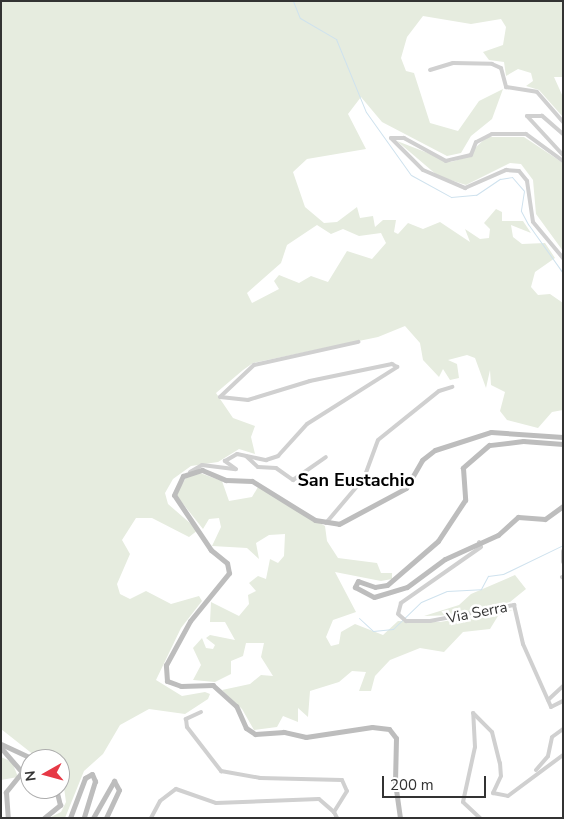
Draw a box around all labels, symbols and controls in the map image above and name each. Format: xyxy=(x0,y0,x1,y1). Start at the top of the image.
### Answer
district label: San Eustachio xyxy=(297,469,415,491)
street label: Via Serra xyxy=(445,598,509,628)
north arrow xyxy=(20,749,70,799)
scale bar xyxy=(384,766,488,798)
text: N xyxy=(21,769,41,782)
text: 200 m xyxy=(390,775,434,795)

